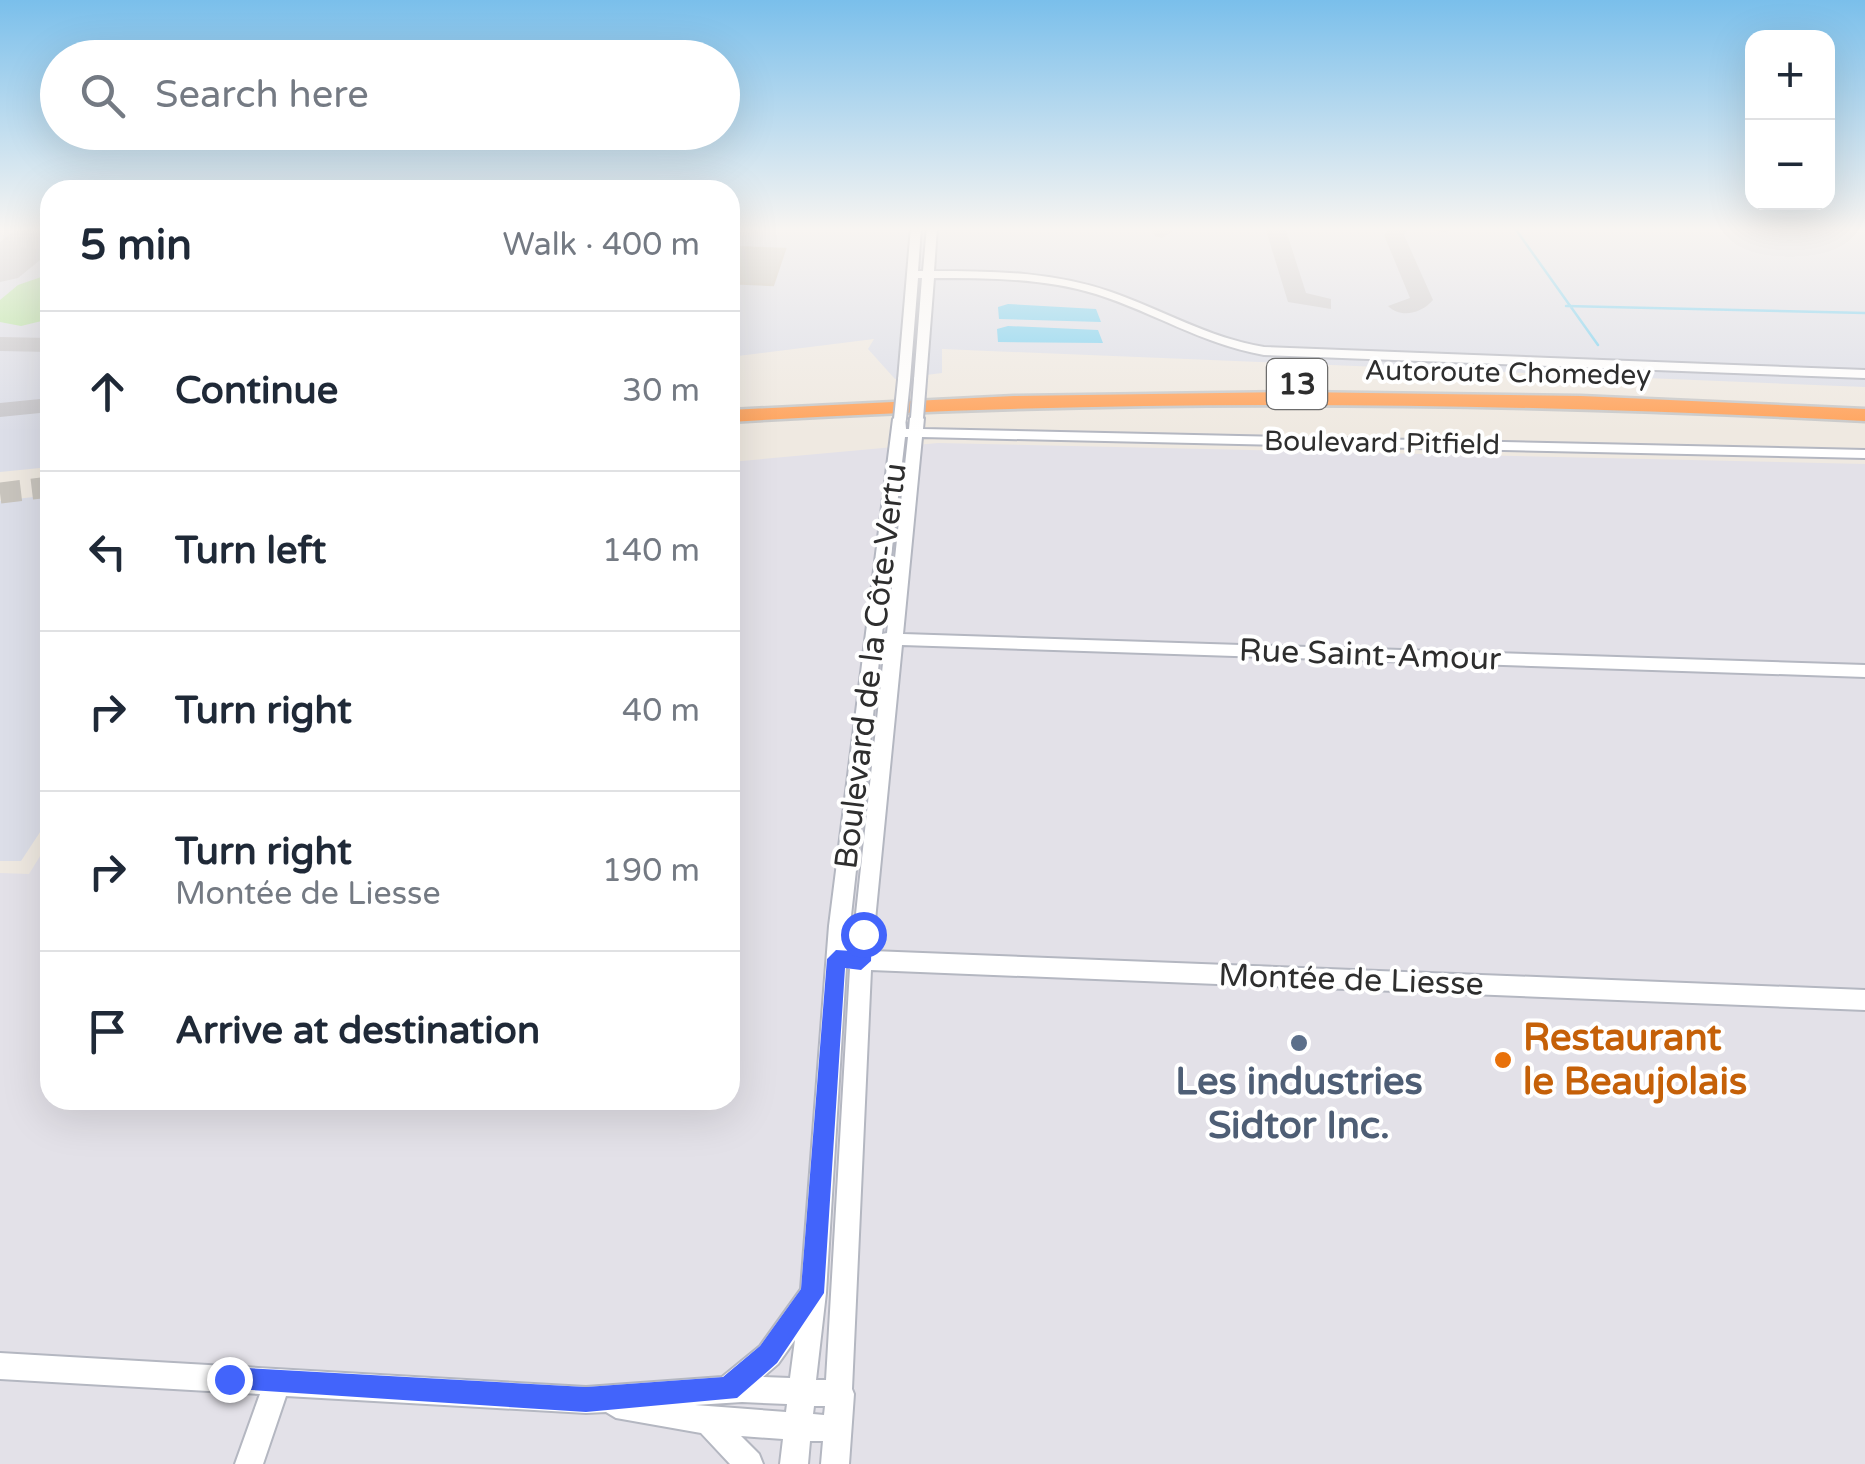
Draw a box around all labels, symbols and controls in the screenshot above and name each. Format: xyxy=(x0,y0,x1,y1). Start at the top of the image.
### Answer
map controls xyxy=(1745,30,1835,210)
button: + xyxy=(1745,30,1835,120)
search box xyxy=(40,40,740,150)
icon: search xyxy=(75,68,130,123)
text: Search here xyxy=(155,72,369,118)
button: − xyxy=(1745,120,1835,210)
text: 5 min xyxy=(80,220,192,271)
text: Walk · 400 m xyxy=(503,226,700,264)
street label: Autoroute Chomedey xyxy=(1364,354,1652,392)
road number: 13 xyxy=(1267,359,1327,409)
icon: ahead xyxy=(80,364,135,419)
text: Continue xyxy=(175,368,338,414)
text: 30 m xyxy=(622,372,700,410)
street label: Boulevard Pitfield xyxy=(1264,424,1500,462)
street label: Boulevard de la Côte-Vertu xyxy=(827,461,915,871)
icon: left xyxy=(80,524,135,579)
text: Turn left xyxy=(175,528,326,574)
text: 140 m xyxy=(602,532,700,570)
street label: Rue Saint-Amour xyxy=(1238,631,1503,679)
icon: right xyxy=(80,684,135,739)
text: Turn right xyxy=(175,688,352,734)
text: 40 m xyxy=(622,692,700,730)
text: Turn right xyxy=(175,829,352,875)
icon: right xyxy=(80,844,135,899)
text: 190 m xyxy=(602,852,700,890)
text: Montée de Liesse xyxy=(175,875,441,913)
route start xyxy=(841,912,887,958)
street label: Montée de Liesse xyxy=(1218,956,1484,1004)
icon: arrive xyxy=(80,1004,135,1059)
text: Arrive at destination xyxy=(175,1008,540,1054)
place label: Restaurant le Beaujolais xyxy=(1523,1015,1747,1105)
marker: Les industries Sidtor Inc. xyxy=(1288,1032,1310,1054)
marker: Restaurant le Beaujolais xyxy=(1492,1049,1514,1071)
place label: Les industries Sidtor Inc. xyxy=(1175,1059,1423,1149)
route end xyxy=(207,1357,253,1403)

